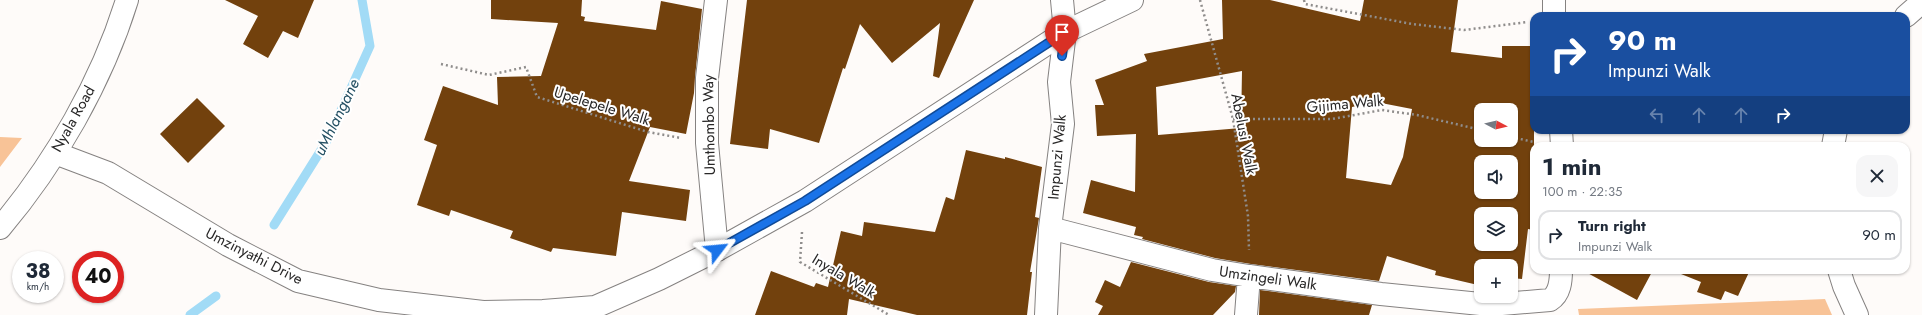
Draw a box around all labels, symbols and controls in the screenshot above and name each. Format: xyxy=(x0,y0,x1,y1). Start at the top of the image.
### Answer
pin xyxy=(1045,15,1079,56)
text: 90 m xyxy=(1608,20,1677,61)
icon: arrive xyxy=(1051,21,1073,43)
icon: right xyxy=(1542,28,1594,80)
text: Impunzi Walk xyxy=(1608,58,1711,84)
street label: Umthombo Way xyxy=(697,74,721,176)
water label: uMhlangane xyxy=(308,75,365,160)
street label: Upelepele Walk xyxy=(551,81,653,131)
street label: Nyala Road xyxy=(46,82,100,156)
street label: Gijima Walk xyxy=(1306,90,1385,118)
street label: Abelusi Walk xyxy=(1225,91,1263,177)
north arrow xyxy=(1474,103,1518,147)
map controls xyxy=(1474,103,1518,303)
icon: left xyxy=(1646,104,1668,126)
icon: ahead xyxy=(1688,104,1710,126)
icon: ahead xyxy=(1730,104,1752,126)
icon: right xyxy=(1772,104,1794,126)
street label: Impunzi Walk xyxy=(1042,113,1072,201)
text: 1 min xyxy=(1542,149,1602,184)
button: sound xyxy=(1474,155,1518,199)
button: close xyxy=(1856,155,1898,197)
text: 100 m · 22:35 xyxy=(1542,182,1622,201)
button: layers xyxy=(1474,207,1518,251)
text: Turn right xyxy=(1578,215,1646,237)
street label: Umzinyathi Drive xyxy=(201,222,307,290)
icon: right xyxy=(1544,224,1566,246)
text: 90 m xyxy=(1862,224,1896,246)
position arrow xyxy=(696,229,738,271)
text: Impunzi Walk xyxy=(1578,237,1652,256)
street label: Inyala Walk xyxy=(808,248,880,304)
speed limit sign: 40 xyxy=(72,251,124,303)
text: 38 xyxy=(26,257,50,286)
button: + xyxy=(1474,259,1518,303)
street label: Umzingeli Walk xyxy=(1218,260,1319,296)
text: km/h xyxy=(27,279,49,294)

